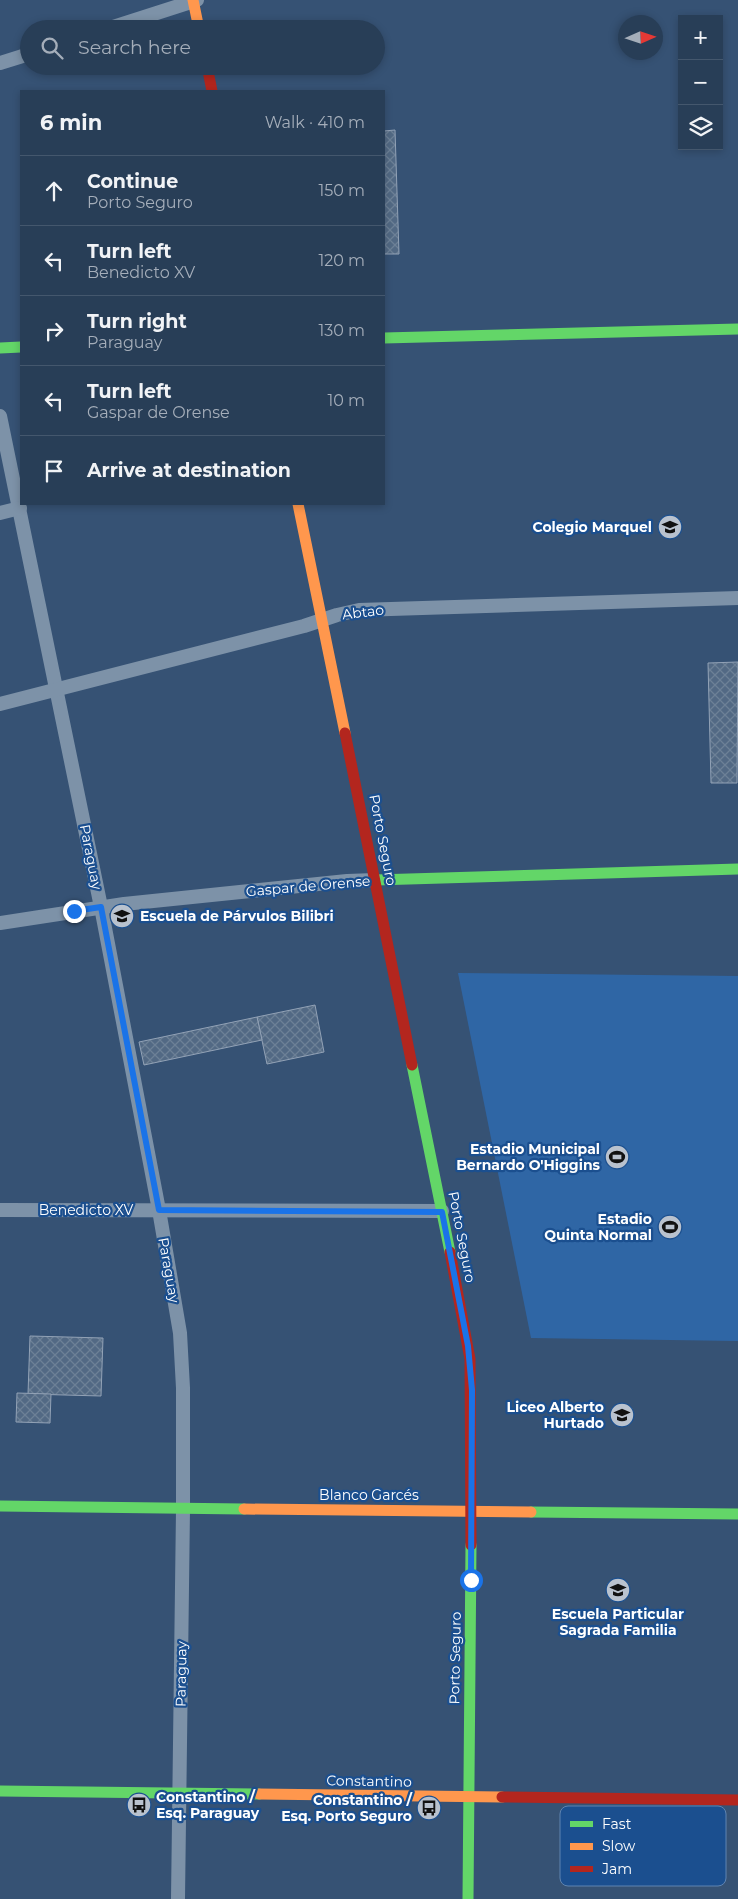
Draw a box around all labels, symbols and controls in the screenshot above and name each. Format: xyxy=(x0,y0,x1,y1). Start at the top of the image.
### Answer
north arrow xyxy=(618,15,663,60)
map controls xyxy=(678,15,723,150)
button: + xyxy=(678,15,723,60)
search box xyxy=(20,20,385,75)
icon: search xyxy=(38,34,66,62)
text: Search here xyxy=(78,36,191,59)
button: − xyxy=(678,60,723,105)
button: layers xyxy=(678,105,723,150)
text: 6 min xyxy=(40,110,102,135)
text: Walk · 410 m xyxy=(265,113,365,132)
text: Continue xyxy=(87,170,178,193)
icon: ahead xyxy=(40,177,68,205)
text: 150 m xyxy=(318,181,365,200)
text: Porto Seguro xyxy=(87,193,193,212)
text: Turn left xyxy=(87,240,172,263)
icon: left xyxy=(40,247,68,275)
text: 120 m xyxy=(318,251,365,270)
text: Benedicto XV xyxy=(87,263,195,282)
text: Turn right xyxy=(87,310,187,333)
icon: right xyxy=(40,317,68,345)
text: 130 m xyxy=(318,321,365,340)
text: Paraguay xyxy=(87,333,162,352)
text: Turn left xyxy=(87,380,172,403)
icon: left xyxy=(40,387,68,415)
text: 10 m xyxy=(327,391,365,410)
text: Gaspar de Orense xyxy=(87,403,230,422)
icon: arrive xyxy=(40,457,68,485)
text: Arrive at destination xyxy=(87,459,291,482)
school or university icon: Colegio Marquel xyxy=(657,514,683,540)
place label: Colegio Marquel xyxy=(533,518,652,536)
street label: Abtao xyxy=(341,600,385,623)
street label: Porto Seguro xyxy=(365,793,401,887)
street label: Paraguay xyxy=(76,823,106,892)
street label: Gaspar de Orense xyxy=(245,872,371,900)
route end xyxy=(63,900,86,923)
school or university icon: Escuela de Párvulos Bilibri xyxy=(109,903,135,929)
place label: Escuela de Párvulos Bilibri xyxy=(140,907,334,925)
place label: Estadio Municipal Bernardo O'Higgins xyxy=(456,1140,601,1174)
sports icon: Estadio Municipal Bernardo O'Higgins xyxy=(604,1144,630,1170)
street label: Porto Seguro xyxy=(444,1190,480,1284)
street label: Benedicto XV xyxy=(39,1201,134,1219)
place label: Estadio Quinta Normal xyxy=(544,1210,652,1244)
sports icon: Estadio Quinta Normal xyxy=(657,1214,683,1240)
street label: Paraguay xyxy=(154,1236,184,1304)
place label: Liceo Alberto Hurtado xyxy=(506,1398,604,1432)
school or university icon: Liceo Alberto Hurtado xyxy=(609,1402,635,1428)
street label: Blanco Garcés xyxy=(319,1486,419,1504)
route start xyxy=(460,1569,483,1592)
school or university icon: Escuela Particular Sagrada Familia xyxy=(605,1577,631,1603)
place label: Escuela Particular Sagrada Familia xyxy=(552,1605,684,1639)
street label: Porto Seguro xyxy=(445,1611,465,1704)
street label: Paraguay xyxy=(171,1640,191,1707)
street label: Constantino xyxy=(326,1771,412,1791)
place label: Constantino / Esq. Paraguay xyxy=(156,1788,260,1822)
place label: Constantino / Esq. Porto Seguro xyxy=(281,1791,413,1825)
bus stop icon: Constantino / Esq. Paraguay xyxy=(126,1792,152,1818)
bus stop icon: Constantino / Esq. Porto Seguro xyxy=(416,1795,442,1821)
legend xyxy=(560,1806,726,1886)
text: Fast xyxy=(602,1815,632,1833)
text: Slow xyxy=(602,1837,636,1855)
text: Jam xyxy=(601,1860,632,1878)

